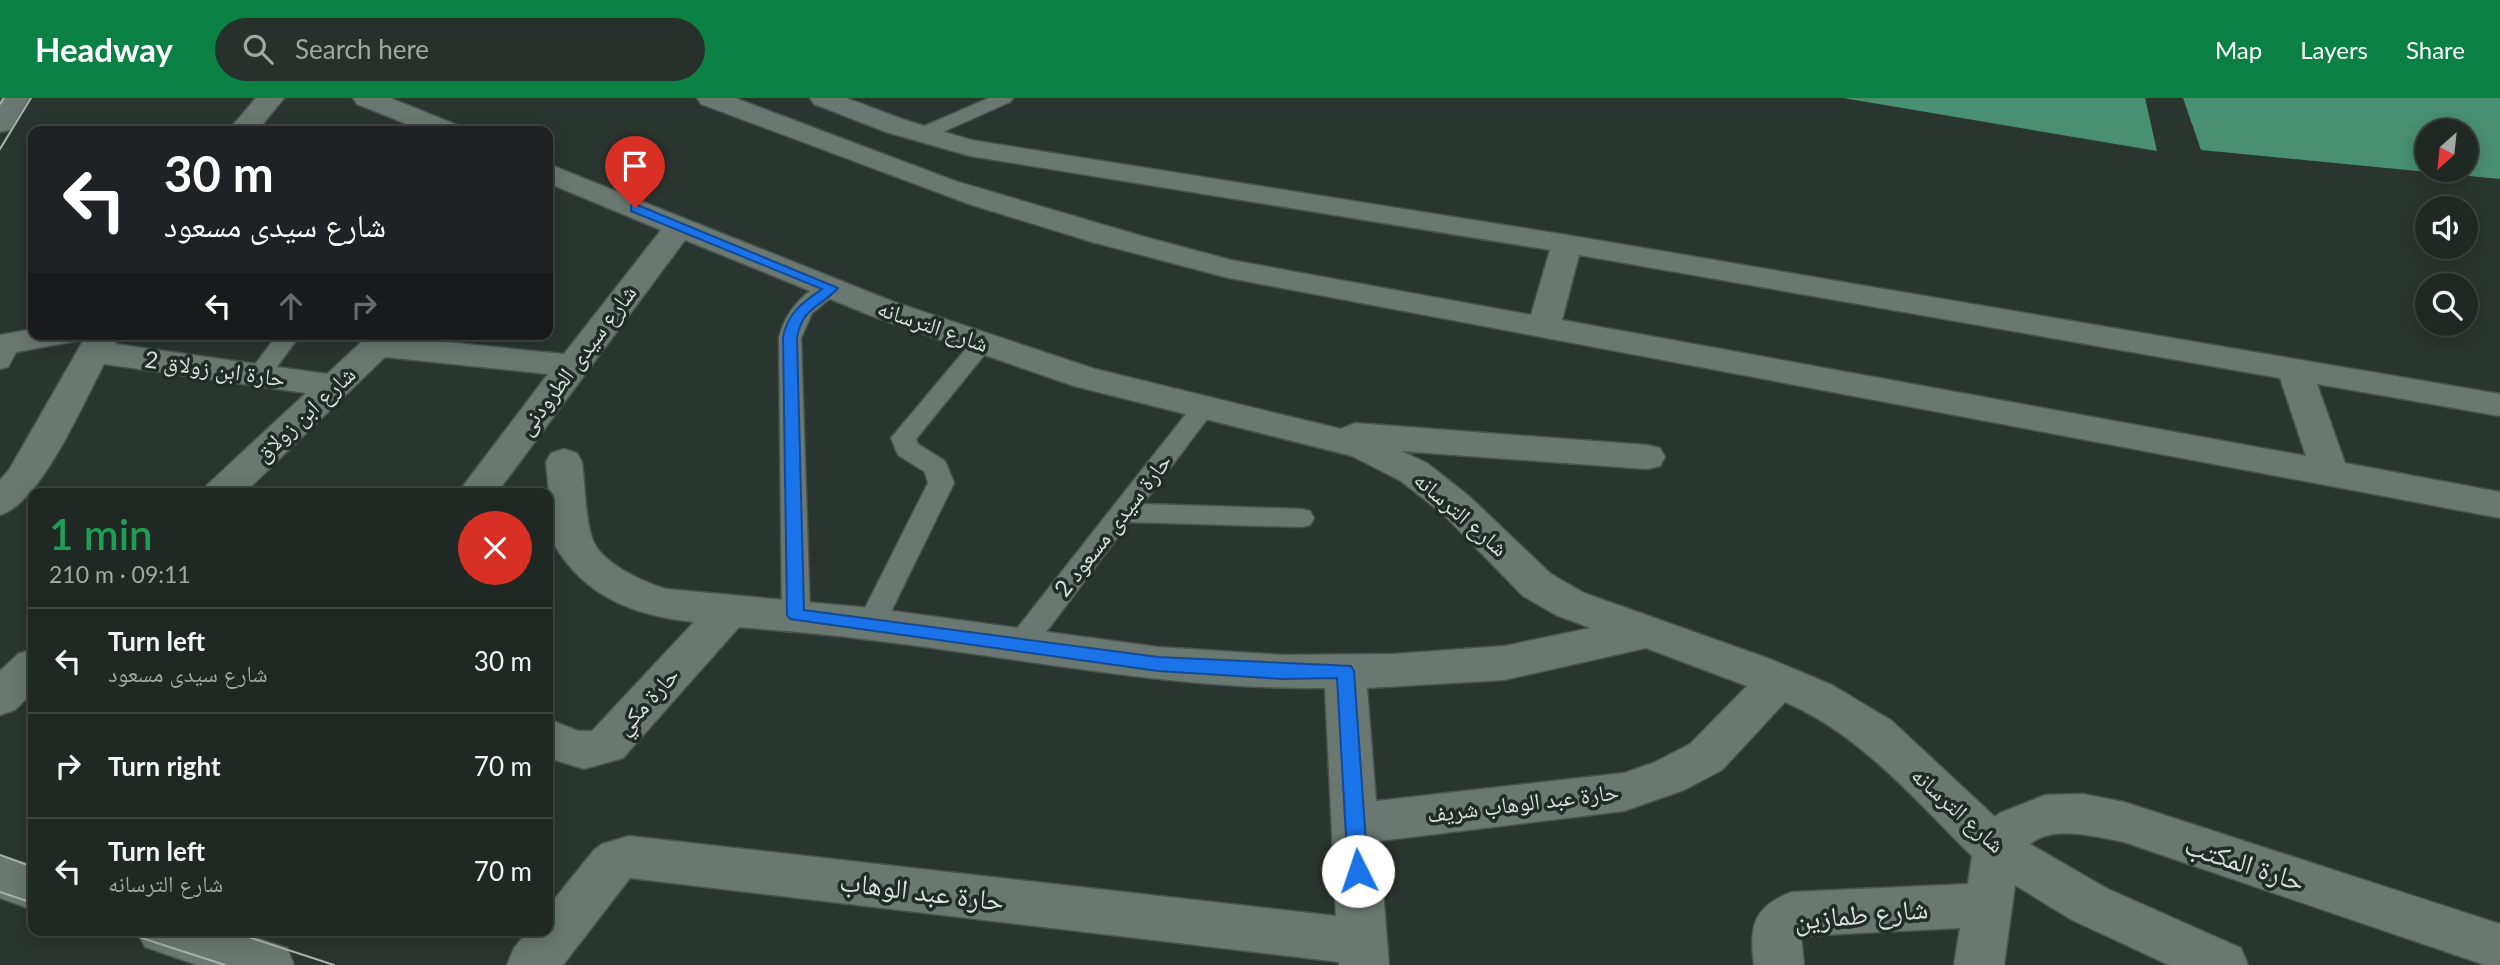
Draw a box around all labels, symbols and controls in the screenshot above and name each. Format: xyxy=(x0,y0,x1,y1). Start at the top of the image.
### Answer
search box xyxy=(215,18,705,81)
text: Headway xyxy=(35,29,173,69)
icon: search xyxy=(239,30,277,68)
text: Search here xyxy=(295,33,429,65)
text: Map xyxy=(2215,35,2262,64)
text: Layers xyxy=(2300,35,2368,64)
text: Share xyxy=(2406,35,2465,64)
north arrow xyxy=(2415,119,2478,182)
map controls xyxy=(2415,119,2478,336)
pin xyxy=(605,136,665,208)
text: 30 m xyxy=(164,144,274,202)
icon: arrive xyxy=(616,147,654,185)
icon: left xyxy=(49,154,140,245)
button: sound xyxy=(2415,196,2478,259)
text: شارع سيدى مسعود xyxy=(164,205,386,244)
button: search xyxy=(2415,273,2478,336)
street label: شارع سيدى الطرودنى xyxy=(511,279,643,441)
icon: left xyxy=(199,287,237,325)
icon: ahead xyxy=(272,287,310,325)
icon: right xyxy=(345,287,383,325)
street label: شارع الترسانه xyxy=(874,293,992,359)
street label: حارة ابن زولاق 2 xyxy=(143,344,287,393)
street label: شارع ابن زولاق xyxy=(248,360,362,468)
street label: حارة سيدى مسعود 2 xyxy=(1048,447,1178,602)
street label: شارع الترسانه xyxy=(1408,465,1514,563)
text: 1 min xyxy=(49,509,153,559)
button: close xyxy=(458,511,532,585)
text: 210 m · 09:11 xyxy=(49,560,191,588)
text: Turn left xyxy=(108,625,205,657)
icon: left xyxy=(49,642,87,680)
text: 30 m xyxy=(474,645,532,677)
text: شارع سيدى مسعود xyxy=(108,659,268,687)
street label: حارة مكي xyxy=(609,661,688,744)
icon: right xyxy=(49,747,87,785)
text: Turn right xyxy=(108,750,221,782)
text: 70 m xyxy=(474,750,532,782)
street label: شارع الترسانه xyxy=(1905,760,2011,860)
street label: حارة عبد الوهاب شريف xyxy=(1425,776,1620,828)
street label: حارة المكتب xyxy=(2181,827,2310,897)
position arrow xyxy=(1321,834,1395,908)
text: Turn left xyxy=(108,835,205,867)
icon: left xyxy=(49,852,87,890)
text: 70 m xyxy=(474,855,532,887)
street label: حارة عبد الوهاب xyxy=(838,863,1006,917)
text: شارع الترسانه xyxy=(108,869,223,897)
street label: شارع طمازين xyxy=(1793,890,1929,938)

